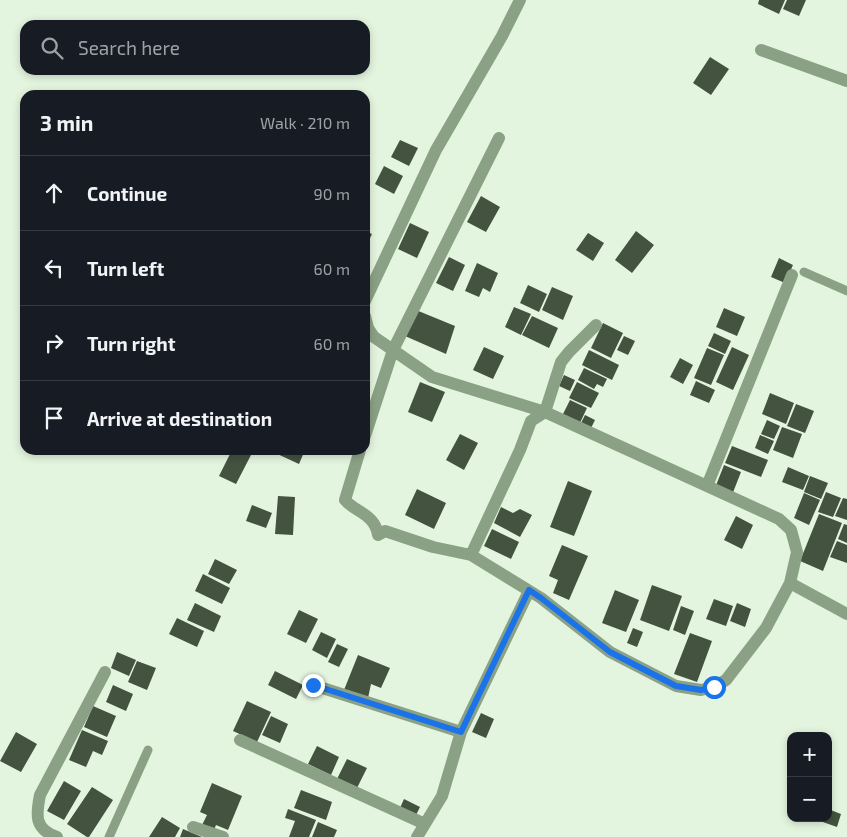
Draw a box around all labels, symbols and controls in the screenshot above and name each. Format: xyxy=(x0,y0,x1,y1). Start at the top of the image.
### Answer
search box xyxy=(20,20,370,75)
icon: search xyxy=(38,34,66,62)
text: Search here xyxy=(78,36,180,59)
text: 3 min xyxy=(40,110,93,135)
text: Walk · 210 m xyxy=(260,113,350,132)
icon: ahead xyxy=(40,179,68,207)
text: Continue xyxy=(87,182,167,205)
text: 90 m xyxy=(314,184,350,203)
icon: left xyxy=(40,254,68,282)
text: Turn left xyxy=(87,257,164,280)
text: 60 m xyxy=(314,259,350,278)
icon: right xyxy=(40,329,68,357)
text: Turn right xyxy=(87,332,175,355)
text: 60 m xyxy=(314,334,350,353)
icon: arrive xyxy=(40,404,68,432)
text: Arrive at destination xyxy=(87,407,272,430)
route end xyxy=(302,674,325,697)
route start xyxy=(703,676,726,699)
map controls xyxy=(787,732,832,822)
button: + xyxy=(787,732,832,777)
button: − xyxy=(787,777,832,822)

